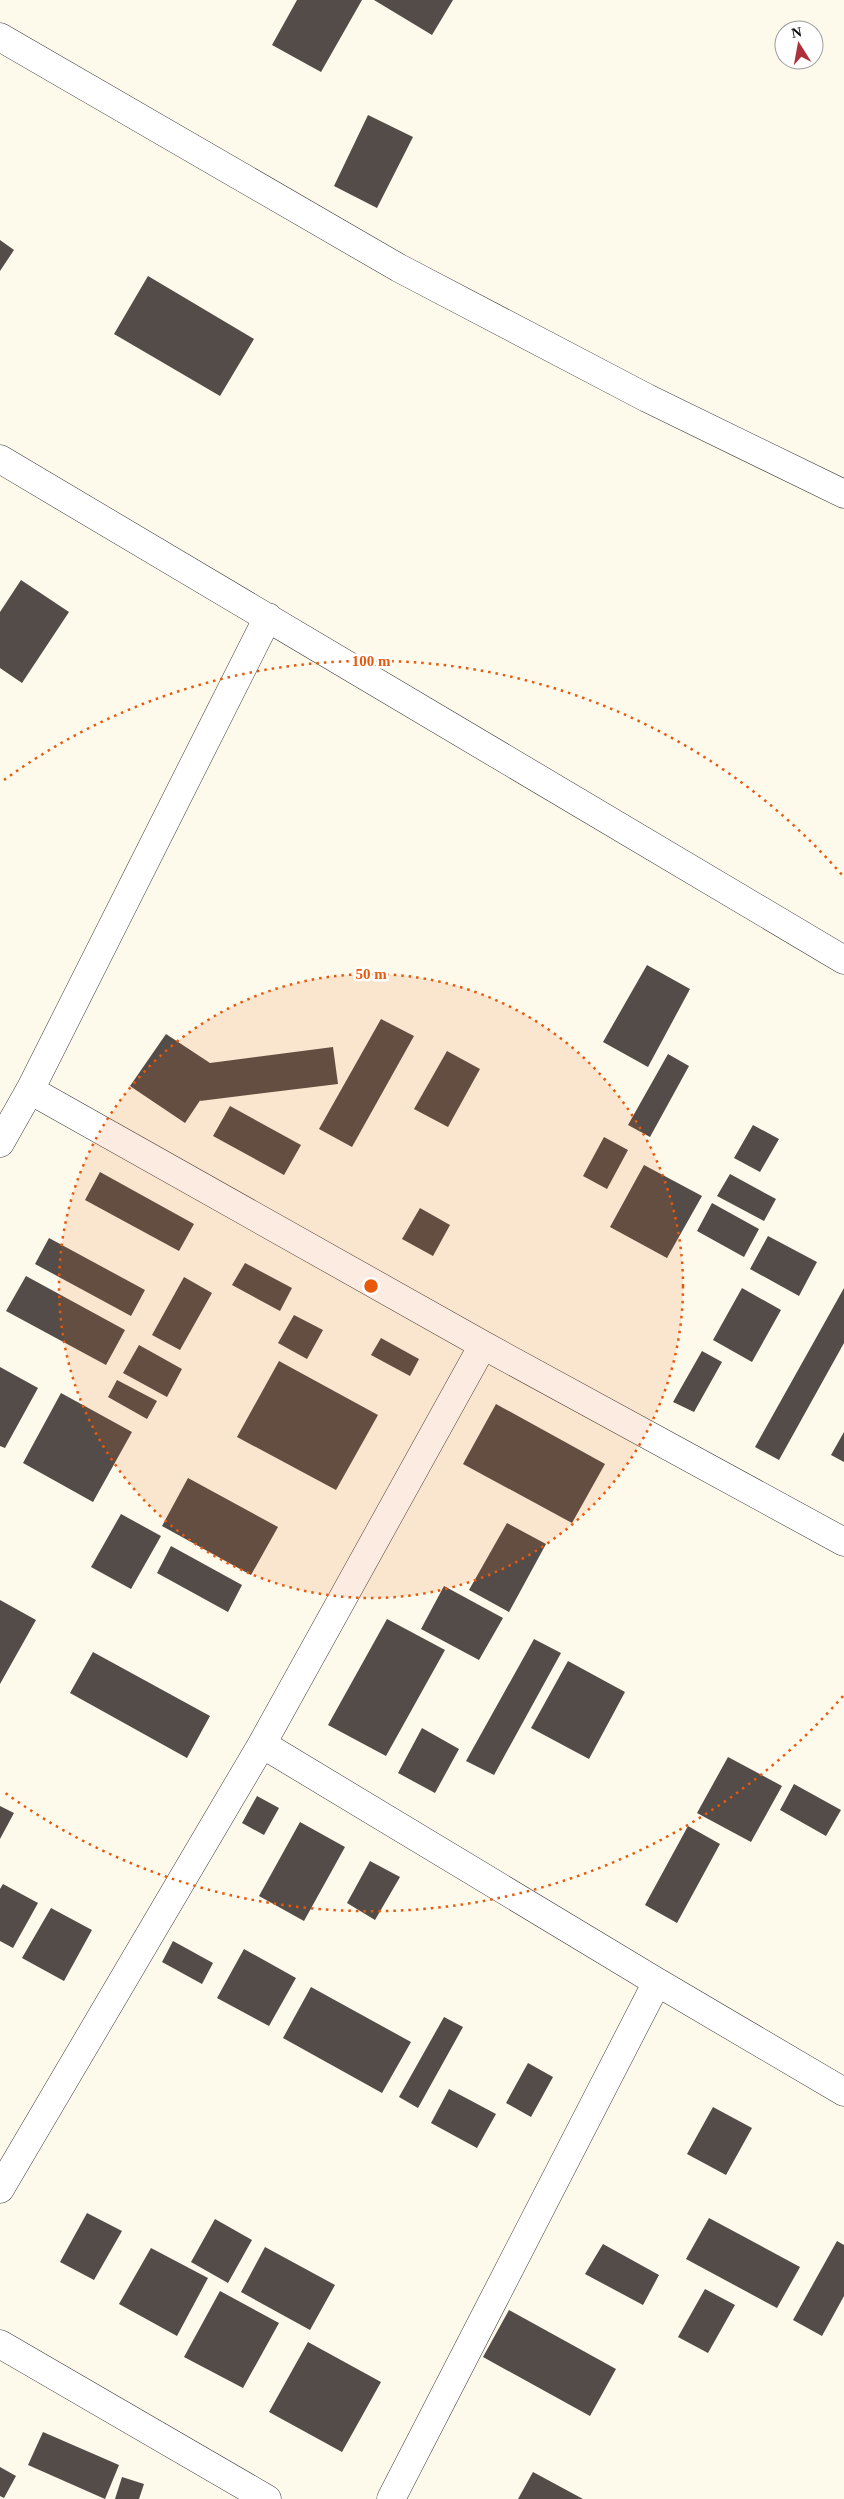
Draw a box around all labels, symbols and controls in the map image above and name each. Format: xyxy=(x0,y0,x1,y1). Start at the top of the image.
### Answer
north arrow xyxy=(774,20,824,70)
text: N xyxy=(790,24,803,41)
text: 100 m xyxy=(352,653,391,669)
text: 50 m xyxy=(355,966,387,982)
centre of rings xyxy=(362,1277,380,1295)

